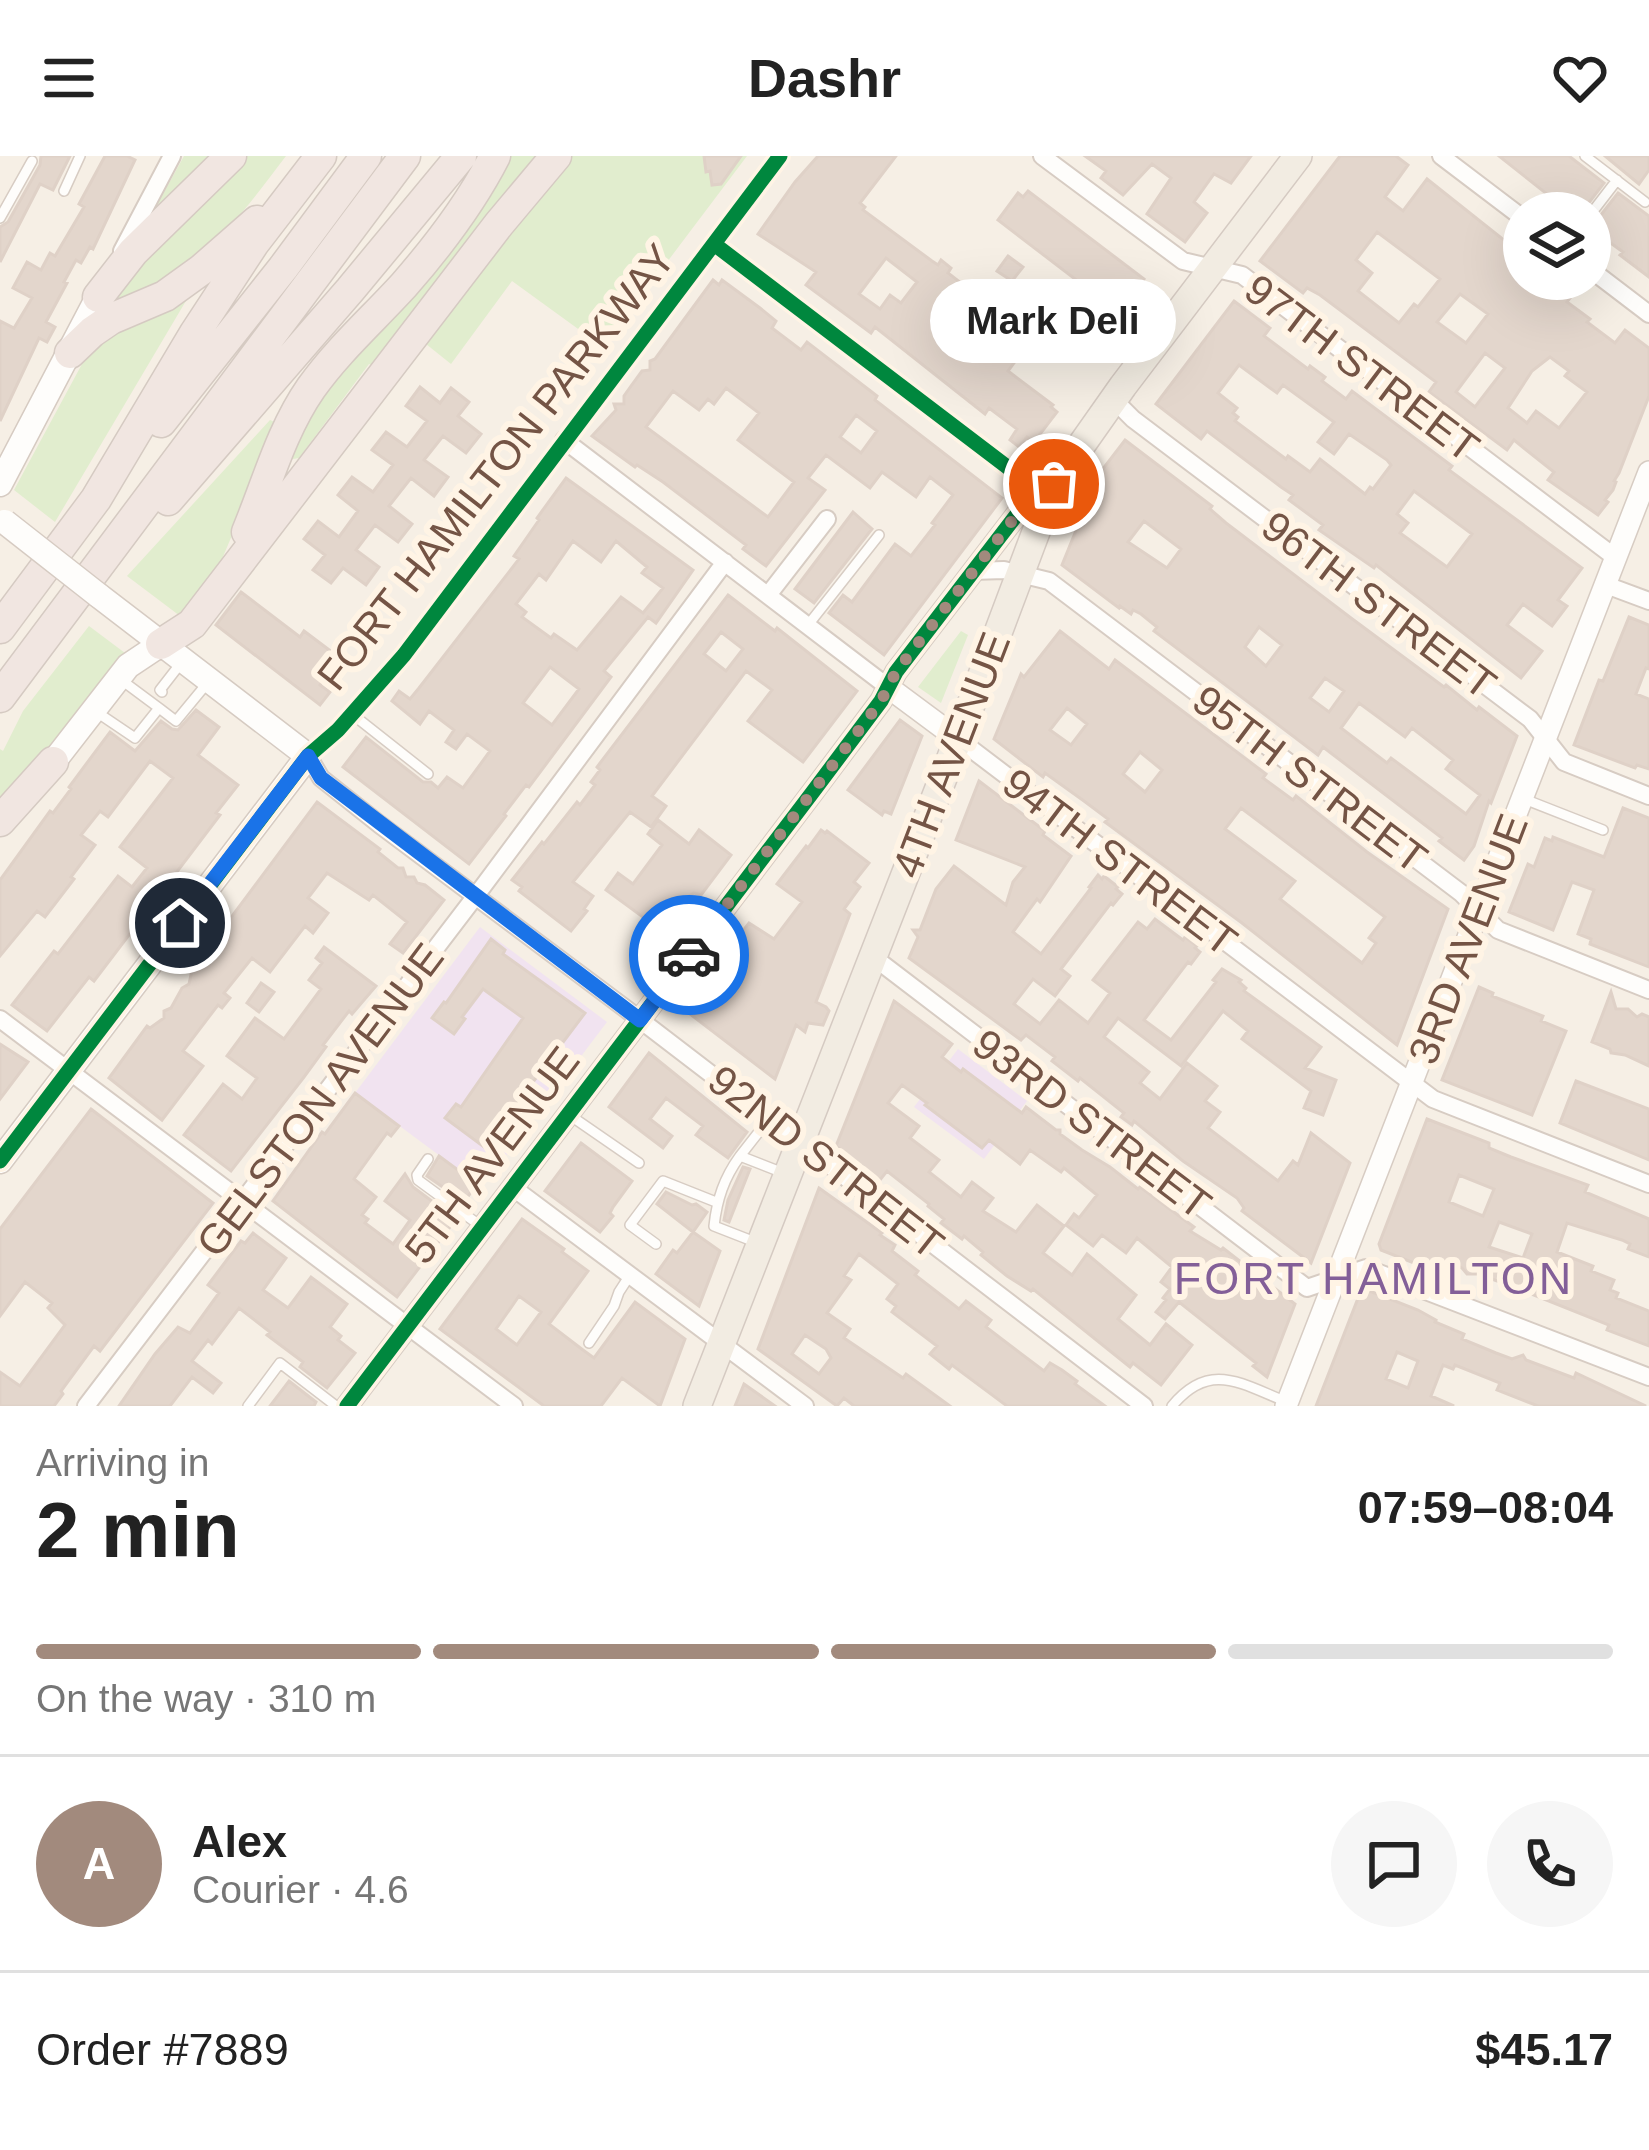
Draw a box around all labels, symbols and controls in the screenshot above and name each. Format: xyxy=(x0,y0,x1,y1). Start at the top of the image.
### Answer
icon: menu xyxy=(36,45,102,111)
icon: heart xyxy=(1547,45,1613,111)
text: Dashr xyxy=(748,48,901,108)
map controls xyxy=(1503,192,1611,300)
button: layers xyxy=(1503,192,1611,300)
street label: FORT HAMILTON PARKWAY xyxy=(308,235,684,699)
street label: 97TH STREET xyxy=(1236,265,1488,471)
callout: Mark Deli xyxy=(931,280,1177,364)
text: Mark Deli xyxy=(966,299,1140,342)
pin xyxy=(1003,433,1105,535)
icon: bag xyxy=(1021,451,1087,517)
street label: 96TH STREET xyxy=(1253,502,1505,708)
street label: 4TH AVENUE xyxy=(883,626,1019,884)
street label: 95TH STREET xyxy=(1184,676,1436,882)
street label: 94TH STREET xyxy=(994,759,1246,965)
street label: 3RD AVENUE xyxy=(1399,808,1537,1070)
pin xyxy=(129,872,231,974)
icon: home xyxy=(147,890,213,956)
courier xyxy=(629,895,749,1015)
icon: car xyxy=(656,922,722,988)
street label: GELSTON AVENUE xyxy=(187,935,453,1265)
street label: 93RD STREET xyxy=(964,1020,1220,1228)
street label: 5TH AVENUE xyxy=(396,1038,588,1272)
street label: 92ND STREET xyxy=(699,1056,953,1268)
district label: FORT HAMILTON xyxy=(1174,1253,1574,1304)
text: Arriving in xyxy=(36,1441,209,1484)
text: 07:59–08:04 xyxy=(1358,1482,1613,1533)
text: 2 min xyxy=(36,1486,240,1574)
text: On the way · 310 m xyxy=(36,1677,376,1720)
button: chat xyxy=(1331,1801,1457,1927)
button: phone xyxy=(1487,1801,1613,1927)
text: Alex xyxy=(192,1816,287,1867)
text: A xyxy=(83,1838,115,1889)
text: Courier · 4.6 xyxy=(192,1868,409,1911)
text: Order #7889 xyxy=(36,2024,289,2075)
text: $45.17 xyxy=(1475,2024,1613,2075)

